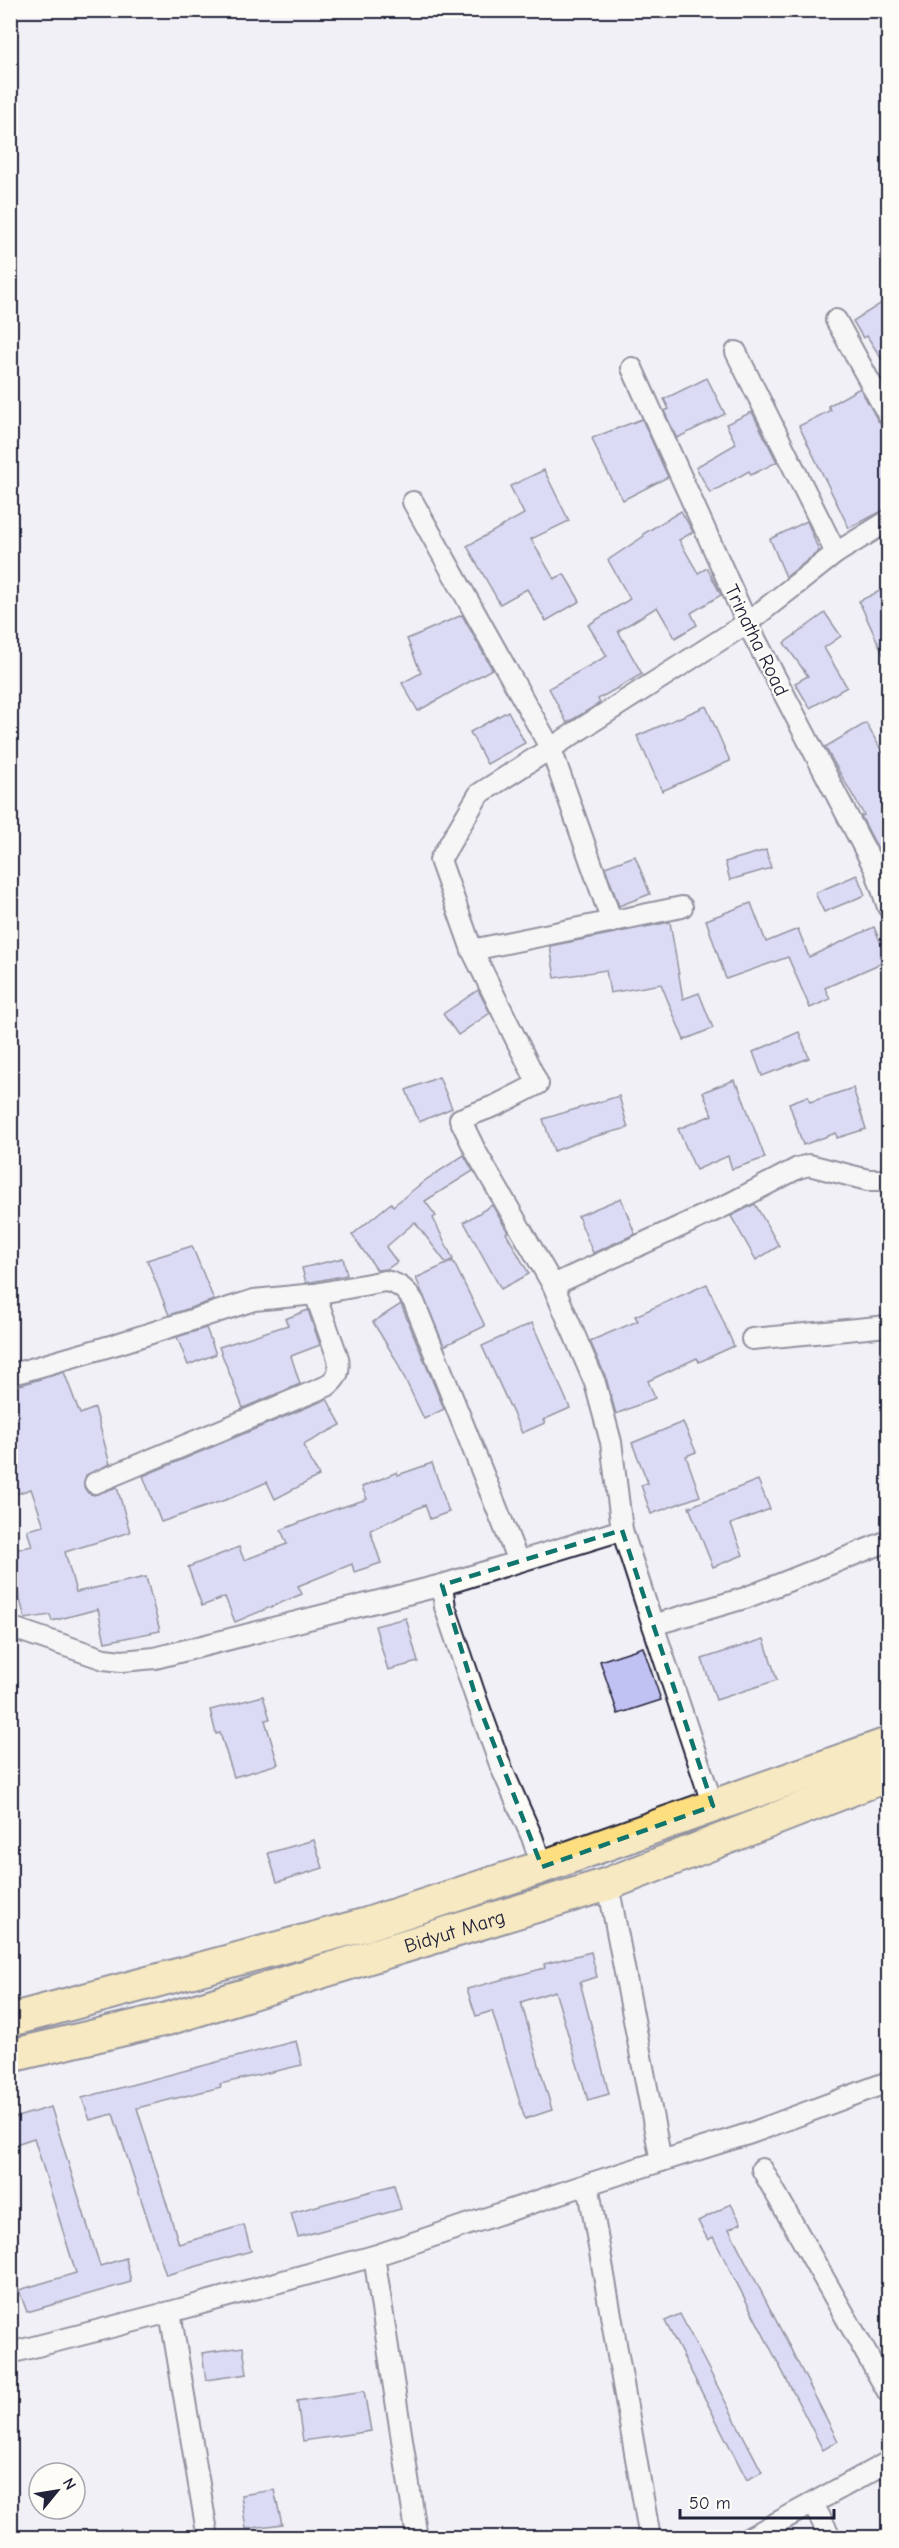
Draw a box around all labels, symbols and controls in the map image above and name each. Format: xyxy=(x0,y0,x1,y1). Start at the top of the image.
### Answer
street label: Trinatha Road xyxy=(720,581,793,700)
street label: Bidyut Marg xyxy=(401,1905,508,1958)
north arrow xyxy=(27,2461,87,2521)
text: N xyxy=(59,2475,80,2493)
scale bar xyxy=(680,2482,834,2520)
text: 50 m xyxy=(689,2493,731,2514)

